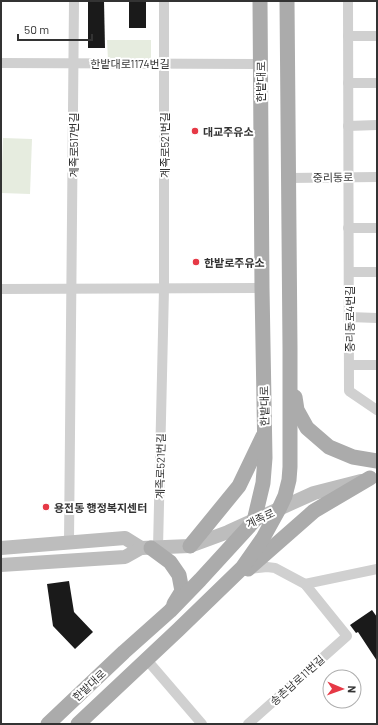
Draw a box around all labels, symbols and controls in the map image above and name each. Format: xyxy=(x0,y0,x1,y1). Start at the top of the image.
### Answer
scale bar xyxy=(18,16,92,42)
text: 50 m xyxy=(24,22,49,36)
street label: 한밭대로1174번길 xyxy=(90,57,170,70)
street label: 한밭대로 xyxy=(254,62,267,102)
street label: 계족로521번길 xyxy=(158,112,171,178)
street label: 계족로517번길 xyxy=(67,113,80,178)
place label: 대교주유소 xyxy=(203,125,254,138)
marker: 대교주유소 xyxy=(190,126,200,136)
street label: 중리동로 xyxy=(313,170,353,184)
place label: 한밭로주유소 xyxy=(204,256,265,269)
marker: 한밭로주유소 xyxy=(191,257,201,267)
street label: 중리동로4번길 xyxy=(343,286,356,352)
street label: 한밭대로 xyxy=(257,386,271,426)
street label: 계족로521번길 xyxy=(153,433,167,499)
place label: 용전동 행정복지센터 xyxy=(54,501,147,514)
marker: 용전동 행정복지센터 xyxy=(41,502,51,512)
street label: 계족로 xyxy=(243,506,277,530)
street label: 송촌남로11번길 xyxy=(267,652,327,708)
street label: 한밭대로 xyxy=(70,666,108,704)
north arrow xyxy=(322,669,362,709)
text: N xyxy=(346,685,359,693)

